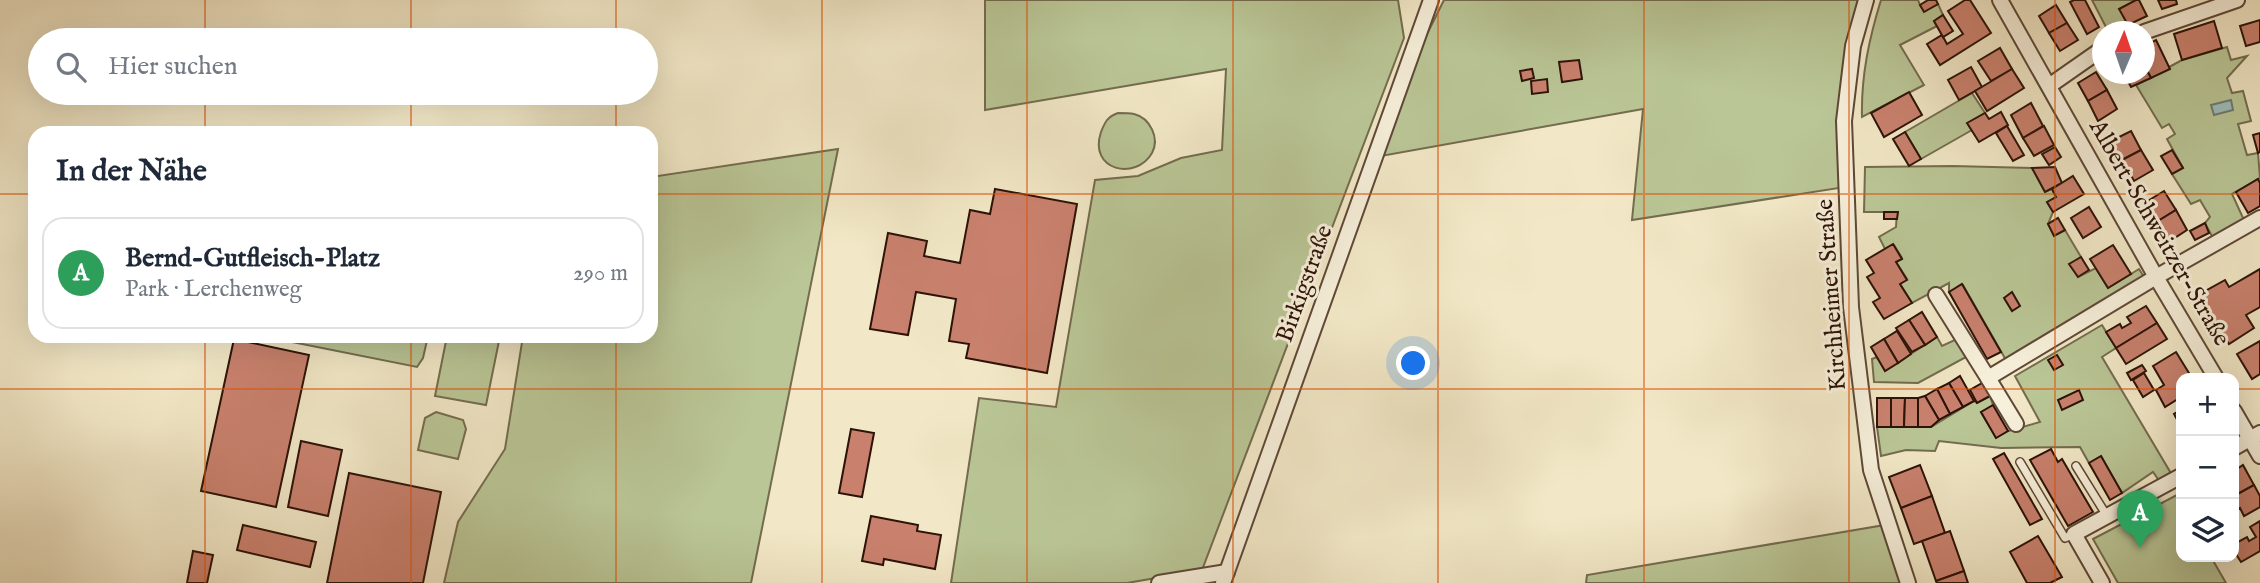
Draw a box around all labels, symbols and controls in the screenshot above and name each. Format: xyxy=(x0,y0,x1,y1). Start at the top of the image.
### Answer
north arrow xyxy=(2092,21,2155,84)
search box xyxy=(28,28,658,105)
icon: search xyxy=(52,48,90,86)
text: Hier suchen xyxy=(108,50,238,83)
street label: Albert-Schweitzer-Straße xyxy=(2081,113,2237,352)
text: In der Nähe xyxy=(56,153,207,191)
street label: Kirchheimer Straße xyxy=(1810,198,1854,392)
street label: Birkigstraße xyxy=(1269,221,1341,347)
text: Bernd-Gutfleisch-Platz xyxy=(125,242,380,275)
text: A xyxy=(73,259,89,288)
text: 290 m xyxy=(573,259,628,288)
text: Park · Lerchenweg xyxy=(125,275,302,304)
your location xyxy=(1396,346,1430,380)
map controls xyxy=(2176,373,2239,562)
button: + xyxy=(2176,373,2239,436)
button: − xyxy=(2176,436,2239,499)
pin: A xyxy=(2117,490,2163,548)
button: layers xyxy=(2176,499,2239,562)

